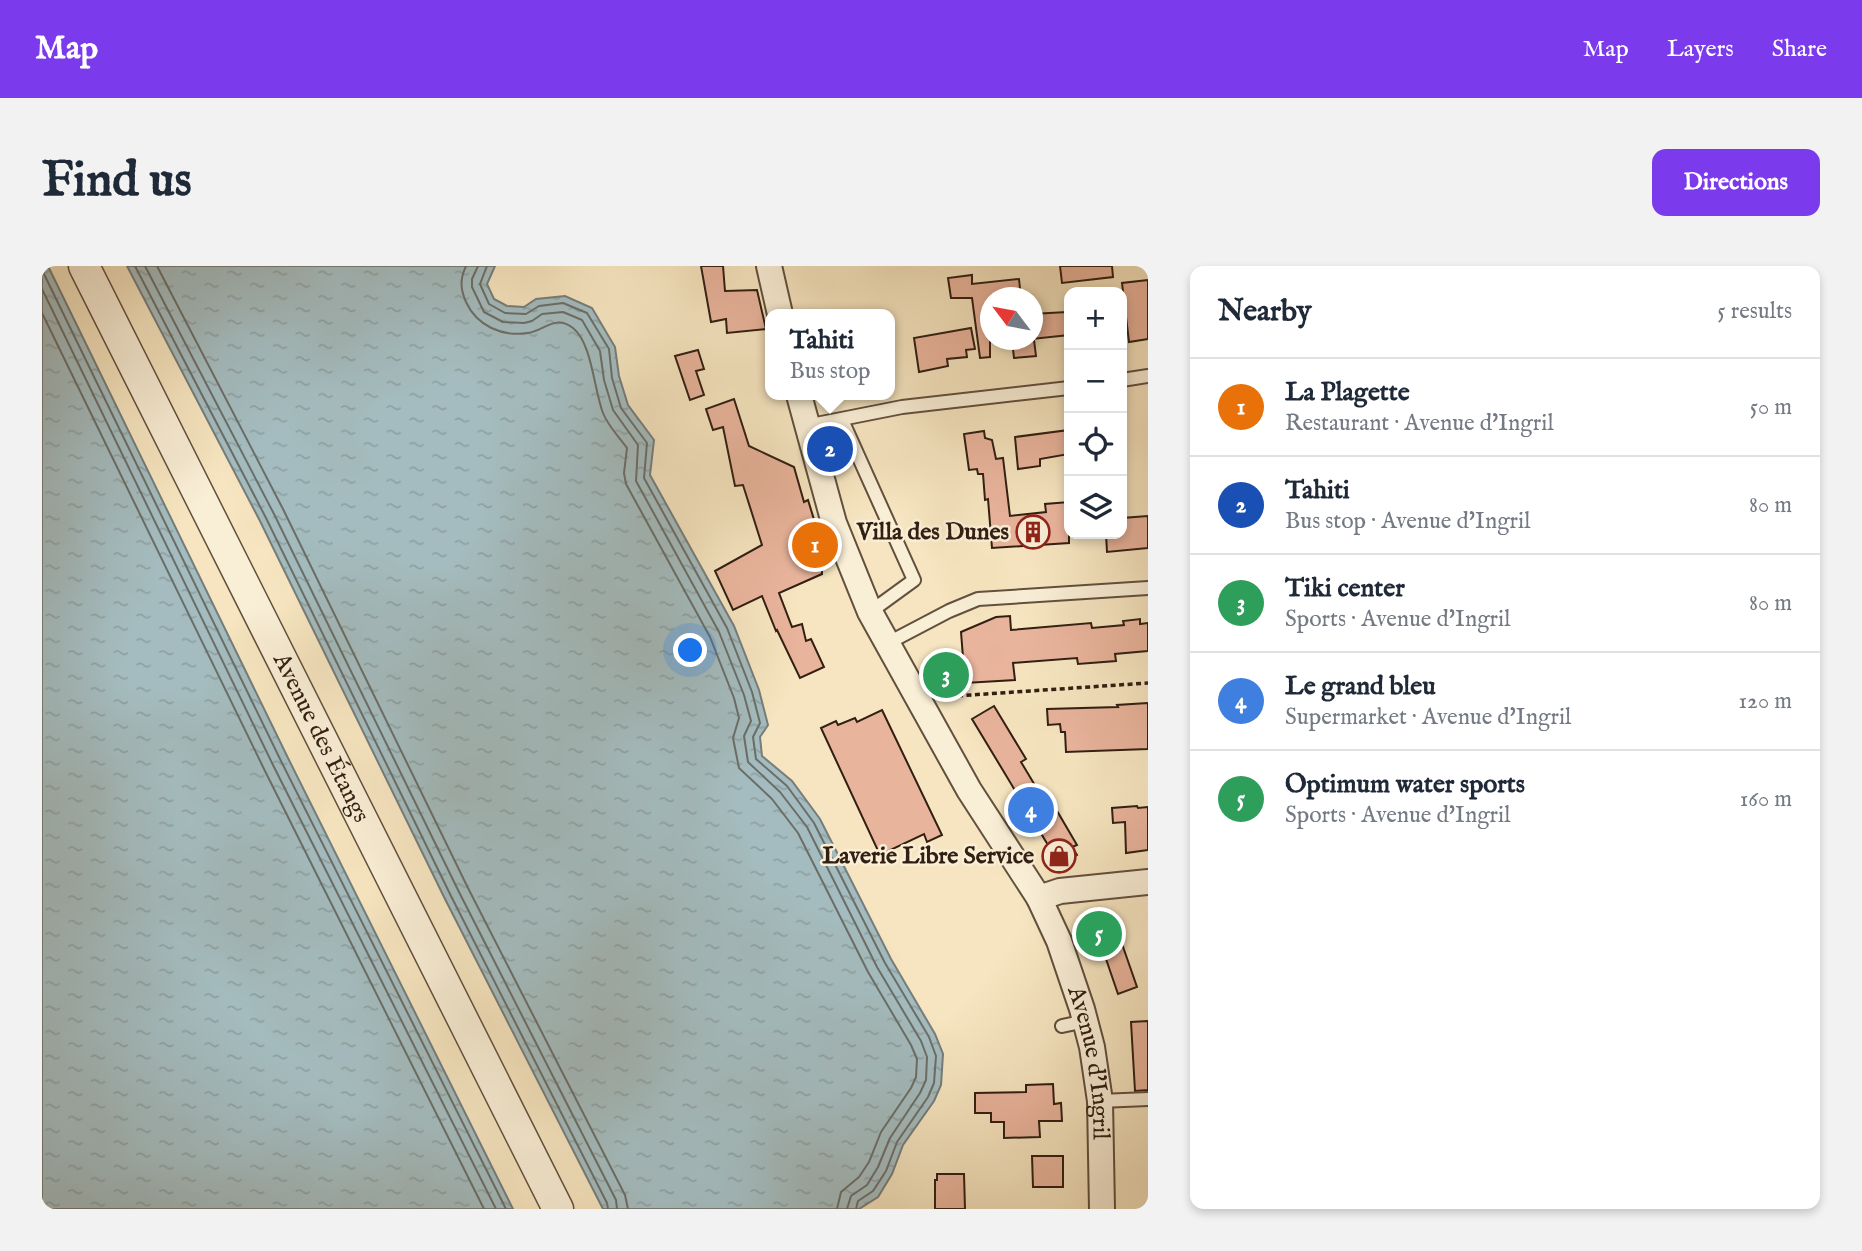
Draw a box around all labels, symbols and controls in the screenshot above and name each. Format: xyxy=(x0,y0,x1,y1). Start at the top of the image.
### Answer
text: Map xyxy=(35,28,98,70)
text: Map xyxy=(1583,34,1629,65)
text: Layers xyxy=(1667,34,1734,65)
text: Share xyxy=(1772,34,1827,65)
button: Directions xyxy=(1652,149,1820,216)
text: Find us xyxy=(42,151,192,213)
north arrow xyxy=(980,287,1043,350)
map controls xyxy=(1064,287,1127,539)
button: + xyxy=(1064,287,1127,350)
text: Nearby xyxy=(1218,293,1311,331)
text: 5 results xyxy=(1717,297,1792,326)
popup xyxy=(765,309,895,400)
text: Tahiti xyxy=(789,324,854,357)
button: − xyxy=(1064,350,1127,413)
text: Bus stop xyxy=(789,357,871,386)
text: La Plagette xyxy=(1285,376,1410,409)
text: 1 xyxy=(1237,393,1245,422)
text: 50 m xyxy=(1750,393,1792,422)
text: Restaurant · Avenue d'Ingril xyxy=(1285,409,1554,438)
button: locate xyxy=(1064,413,1127,476)
pin: 2 xyxy=(807,423,853,475)
text: Tahiti xyxy=(1285,474,1350,507)
button: layers xyxy=(1064,476,1127,539)
text: 2 xyxy=(1236,491,1246,520)
text: 80 m xyxy=(1749,491,1792,520)
text: Bus stop · Avenue d'Ingril xyxy=(1285,507,1531,536)
building icon: Villa des Dunes xyxy=(1014,513,1052,551)
place label: Villa des Dunes xyxy=(856,517,1010,548)
pin: 1 xyxy=(792,519,838,571)
text: Tiki center xyxy=(1285,572,1405,605)
text: 3 xyxy=(1237,589,1245,618)
text: 80 m xyxy=(1749,589,1792,618)
text: Sports · Avenue d'Ingril xyxy=(1285,605,1511,634)
your location xyxy=(673,633,707,667)
street label: Avenue des Étangs xyxy=(265,647,377,828)
pin: 3 xyxy=(923,649,969,701)
text: Le grand bleu xyxy=(1285,670,1436,703)
text: 4 xyxy=(1235,687,1247,716)
text: 120 m xyxy=(1739,687,1792,716)
text: Supermarket · Avenue d'Ingril xyxy=(1285,703,1571,732)
text: Optimum water sports xyxy=(1285,768,1525,801)
pin: 4 xyxy=(1008,784,1054,836)
text: 5 xyxy=(1237,785,1245,814)
text: 160 m xyxy=(1740,785,1792,814)
text: Sports · Avenue d'Ingril xyxy=(1285,801,1511,830)
shop icon: Laverie Libre Service xyxy=(1040,837,1078,875)
place label: Laverie Libre Service xyxy=(822,841,1034,872)
pin: 5 xyxy=(1076,908,1122,960)
street label: Avenue d'Ingril xyxy=(1060,981,1116,1140)

